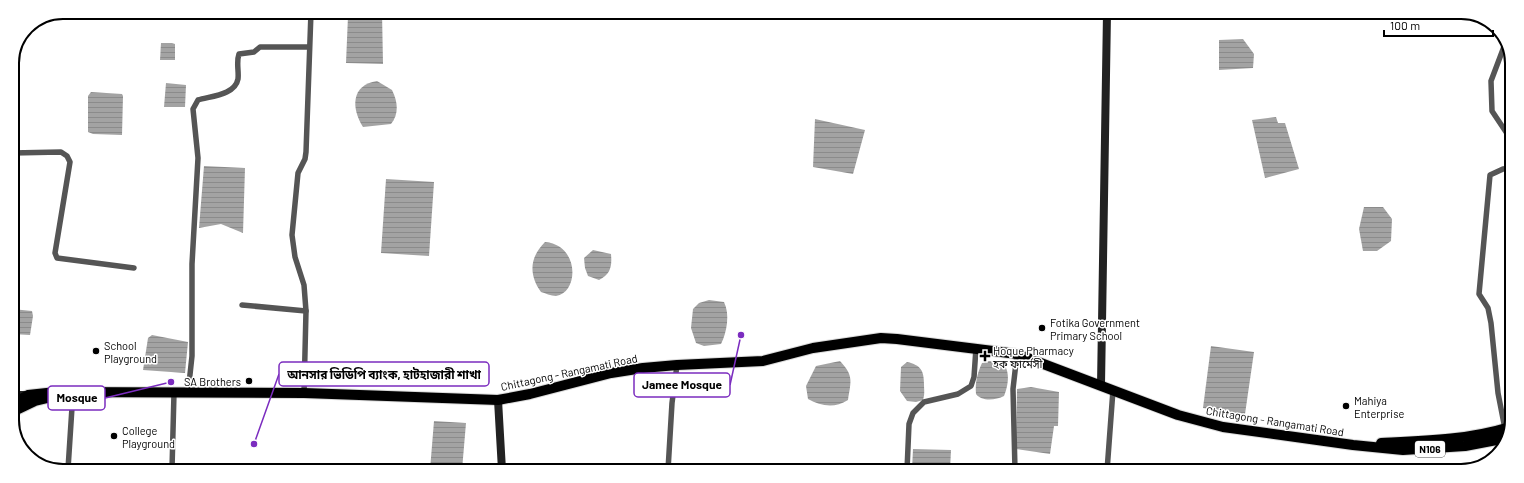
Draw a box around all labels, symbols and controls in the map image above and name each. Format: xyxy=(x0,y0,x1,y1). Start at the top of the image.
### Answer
scale bar xyxy=(1384,12,1493,38)
text: 100 m xyxy=(1390,18,1420,32)
place label: Fotika Government Primary School xyxy=(1050,316,1140,342)
marker: Fotika Government Primary School xyxy=(1037,323,1047,333)
place label: School Playground xyxy=(104,339,157,365)
place label: Hoque Pharmacy হক ফার্মেসী xyxy=(992,344,1074,370)
marker: School Playground xyxy=(91,346,101,356)
street label: Chittagong - Rangamati Road xyxy=(500,351,638,393)
marker: Hoque Pharmacy হক ফার্মেসী xyxy=(980,351,990,361)
callout: আনসার ভিডিপি ব্যাংক, হাটহাজারী শাখা xyxy=(279,362,489,386)
text: আনসার ভিডিপি ব্যাংক, হাটহাজারী শাখা xyxy=(286,367,481,381)
callout: Jamee Mosque xyxy=(634,373,730,397)
place label: SA Brothers xyxy=(184,375,241,388)
marker: SA Brothers xyxy=(244,376,254,386)
text: Jamee Mosque xyxy=(642,377,722,391)
callout: Mosque xyxy=(48,386,105,410)
text: Mosque xyxy=(56,390,98,404)
place label: Mahiya Enterprise xyxy=(1354,394,1404,420)
marker: Mahiya Enterprise xyxy=(1341,401,1351,411)
street label: Chittagong - Rangamati Road xyxy=(1205,404,1345,438)
place label: College Playground xyxy=(122,424,175,450)
marker: College Playground xyxy=(109,431,119,441)
road number: N106 xyxy=(1415,441,1445,457)

